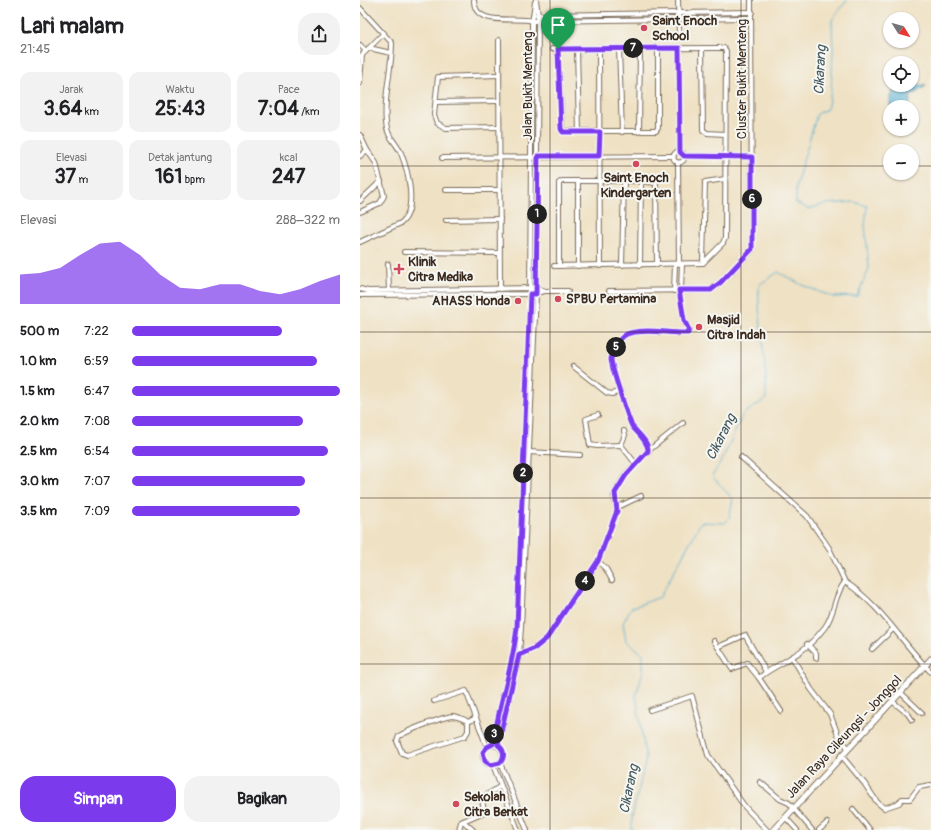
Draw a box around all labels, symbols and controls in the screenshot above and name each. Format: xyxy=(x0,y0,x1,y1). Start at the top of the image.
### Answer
pin xyxy=(541,8,575,49)
text: Lari malam xyxy=(20,12,124,40)
north arrow xyxy=(883,12,919,48)
map controls xyxy=(883,12,919,180)
button: share xyxy=(298,13,340,55)
place label: Saint Enoch School xyxy=(652,13,717,44)
icon: arrive xyxy=(547,14,569,36)
street label: Cluster Bukit Menteng xyxy=(734,18,750,139)
marker: Saint Enoch School xyxy=(639,23,649,33)
street label: Jalan Bukit Menteng xyxy=(520,31,536,140)
pin: 7 xyxy=(623,38,643,58)
text: 21:45 xyxy=(20,41,50,57)
text: 7 xyxy=(630,41,636,54)
water label: Cikarang xyxy=(810,44,830,95)
button: locate xyxy=(883,56,919,92)
text: Jarak xyxy=(59,83,83,96)
text: Waktu xyxy=(165,83,195,96)
text: Pace xyxy=(278,83,300,96)
text: 3.64 xyxy=(44,96,82,121)
text: 25:43 xyxy=(155,96,205,121)
text: 7:04 xyxy=(258,96,299,121)
button: + xyxy=(883,100,919,136)
text: km xyxy=(82,105,99,118)
text: /km xyxy=(299,105,320,118)
button: − xyxy=(883,144,919,180)
text: Elevasi xyxy=(56,151,87,164)
text: Detak jantung xyxy=(148,151,212,164)
text: kcal xyxy=(280,151,298,164)
marker: Saint Enoch Kindergarten xyxy=(631,159,641,169)
text: 37 xyxy=(54,164,76,189)
text: 161 xyxy=(155,164,182,189)
text: 247 xyxy=(272,164,305,189)
place label: Saint Enoch Kindergarten xyxy=(601,170,672,201)
text: m xyxy=(76,173,88,186)
text: bpm xyxy=(182,173,205,186)
pin: 6 xyxy=(742,189,762,209)
text: 6 xyxy=(749,192,755,205)
pin: 1 xyxy=(527,204,547,224)
text: 1 xyxy=(535,207,539,220)
text: Elevasi xyxy=(20,212,56,228)
text: 288–322 m xyxy=(276,212,340,228)
place label: Klinik Citra Medika xyxy=(408,254,473,285)
marker: Klinik Citra Medika xyxy=(393,263,405,275)
place label: SPBU Pertamina xyxy=(566,291,656,307)
place label: AHASS Honda xyxy=(432,293,510,309)
marker: SPBU Pertamina xyxy=(553,294,563,304)
marker: AHASS Honda xyxy=(513,296,523,306)
place label: Masjid Citra Indah xyxy=(707,312,766,343)
marker: Masjid Citra Indah xyxy=(694,322,704,332)
text: 500 m xyxy=(20,323,59,339)
text: 7:22 xyxy=(84,323,109,339)
pin: 5 xyxy=(606,337,626,357)
text: 5 xyxy=(613,340,619,353)
text: 1.0 km xyxy=(20,353,57,369)
text: 6:59 xyxy=(84,353,109,369)
text: 1.5 km xyxy=(20,383,55,399)
text: 6:47 xyxy=(84,383,109,399)
water label: Cikarang xyxy=(702,410,740,463)
text: 2.0 km xyxy=(20,413,59,429)
text: 7:08 xyxy=(84,413,110,429)
text: 2.5 km xyxy=(20,443,57,459)
text: 6:54 xyxy=(84,443,110,459)
pin: 2 xyxy=(513,463,533,483)
text: 2 xyxy=(520,466,526,479)
text: 3.0 km xyxy=(20,473,59,489)
text: 7:07 xyxy=(84,473,110,489)
text: 3.5 km xyxy=(20,503,57,519)
text: 7:09 xyxy=(84,503,110,519)
pin: 4 xyxy=(575,571,595,591)
text: 4 xyxy=(582,574,588,587)
street label: Jalan Raya Cileungsi - Jonggol xyxy=(783,672,905,802)
pin: 3 xyxy=(484,724,504,744)
text: 3 xyxy=(491,727,497,740)
water label: Cikarang xyxy=(616,762,643,815)
button: Simpan xyxy=(20,776,176,822)
button: Bagikan xyxy=(184,776,340,822)
place label: Sekolah Citra Berkat xyxy=(464,789,529,820)
marker: Sekolah Citra Berkat xyxy=(451,799,461,809)

